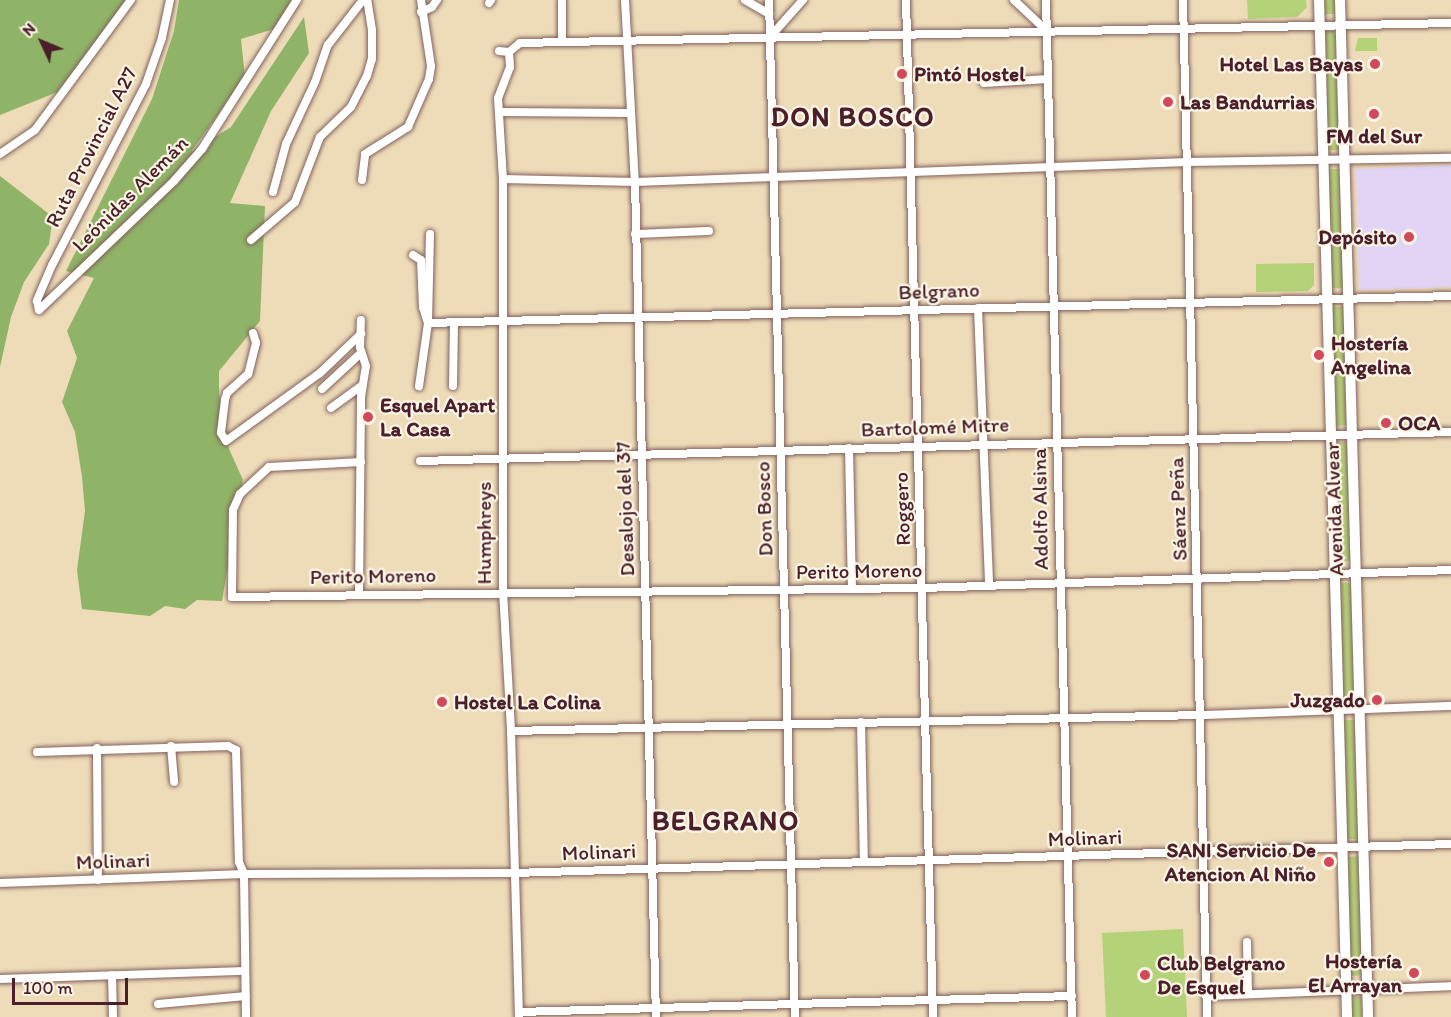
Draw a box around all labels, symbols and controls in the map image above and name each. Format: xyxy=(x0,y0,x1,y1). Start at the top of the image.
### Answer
north arrow xyxy=(12,12,72,72)
text: N xyxy=(18,19,39,40)
place label: Hotel Las Bayas xyxy=(1220,51,1363,77)
marker: Hotel Las Bayas xyxy=(1368,57,1382,71)
place label: Pintó Hostel xyxy=(914,61,1025,87)
street label: Ruta Provincial A27 xyxy=(40,62,142,232)
marker: Pintó Hostel xyxy=(895,67,909,81)
place label: Las Bandurrias xyxy=(1180,89,1317,115)
marker: Las Bandurrias xyxy=(1161,95,1175,109)
district label: DON BOSCO xyxy=(771,101,935,133)
marker: FM del Sur xyxy=(1367,107,1381,121)
place label: FM del Sur xyxy=(1326,123,1422,149)
street label: Leónidas Alemán xyxy=(67,131,193,257)
place label: Depósito xyxy=(1318,224,1397,250)
marker: Depósito xyxy=(1402,230,1416,244)
street label: Belgrano xyxy=(898,277,980,305)
place label: Hostería Angelina xyxy=(1331,330,1411,380)
marker: Hostería Angelina xyxy=(1312,348,1326,362)
place label: Esquel Apart La Casa xyxy=(380,392,495,442)
marker: Esquel Apart La Casa xyxy=(361,410,375,424)
place label: OCA xyxy=(1398,410,1440,436)
street label: Bartolomé Mitre xyxy=(861,412,1009,442)
marker: OCA xyxy=(1379,416,1393,430)
street label: Desalojo del 37 xyxy=(610,441,640,577)
street label: Avenida Alvear xyxy=(1319,441,1349,577)
street label: Adolfo Alsina xyxy=(1026,448,1054,570)
street label: Sáenz Peña xyxy=(1164,457,1192,561)
street label: Don Bosco xyxy=(750,461,778,557)
street label: Roggero xyxy=(888,472,916,546)
street label: Humphreys xyxy=(471,482,497,584)
street label: Perito Moreno xyxy=(796,557,922,585)
street label: Perito Moreno xyxy=(310,562,436,590)
place label: Juzgado xyxy=(1290,687,1365,713)
place label: Hostel La Colina xyxy=(454,689,601,715)
marker: Juzgado xyxy=(1370,693,1384,707)
marker: Hostel La Colina xyxy=(435,695,449,709)
district label: BELGRANO xyxy=(652,805,800,837)
street label: Molinari xyxy=(1047,824,1123,852)
place label: SANI Servicio De Atencion Al Niño xyxy=(1165,837,1316,887)
street label: Molinari xyxy=(561,838,637,866)
street label: Molinari xyxy=(75,847,151,875)
marker: SANI Servicio De Atencion Al Niño xyxy=(1320,853,1338,871)
place label: Hostería El Arrayan xyxy=(1307,948,1402,998)
place label: Club Belgrano De Esquel xyxy=(1157,950,1285,1000)
scale bar xyxy=(15,966,130,1004)
marker: Hostería El Arrayan xyxy=(1407,966,1421,980)
marker: Club Belgrano De Esquel xyxy=(1138,968,1152,982)
text: 100 m xyxy=(23,977,73,999)

